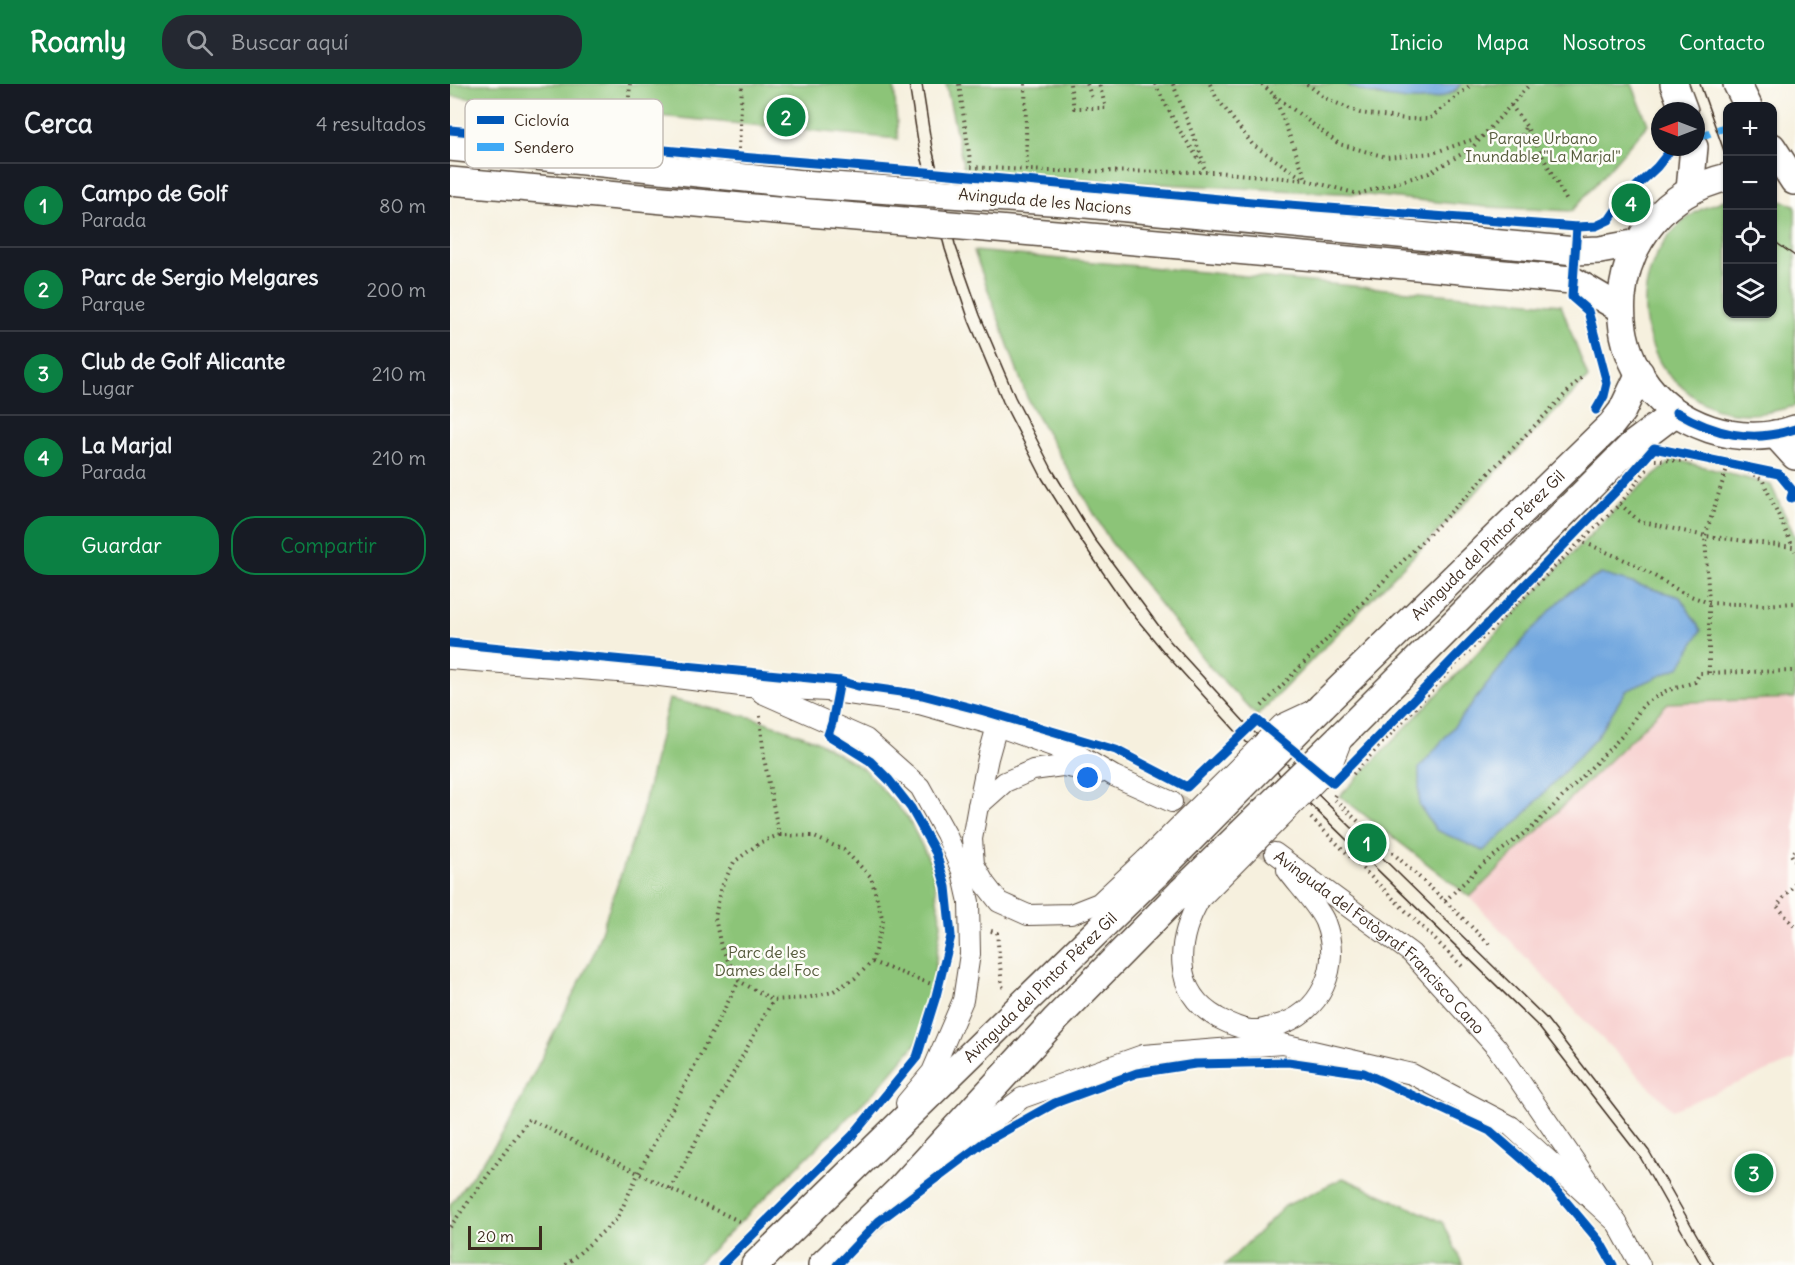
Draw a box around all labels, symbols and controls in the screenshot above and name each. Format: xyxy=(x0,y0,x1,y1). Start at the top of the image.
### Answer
search box xyxy=(162,15,582,69)
text: Roamly xyxy=(30,24,126,60)
icon: search xyxy=(183,26,216,59)
text: Buscar aquí xyxy=(231,28,349,56)
text: Inicio xyxy=(1390,29,1443,56)
text: Mapa xyxy=(1476,29,1529,56)
text: Nosotros xyxy=(1562,29,1646,56)
text: Contacto xyxy=(1679,29,1765,56)
pin: 2 xyxy=(766,94,806,140)
legend xyxy=(465,99,663,168)
north arrow xyxy=(1651,102,1705,156)
map controls xyxy=(1723,102,1777,318)
button: + xyxy=(1723,102,1777,156)
text: Cerca xyxy=(24,107,93,140)
text: Ciclovía xyxy=(514,110,569,130)
text: 4 resultados xyxy=(316,111,426,136)
park label: Parque Urbano Inundable "La Marjal" xyxy=(1465,128,1621,166)
text: Sendero xyxy=(514,137,574,157)
button: − xyxy=(1723,156,1777,210)
text: Campo de Golf xyxy=(81,179,228,207)
pin: 4 xyxy=(1612,180,1650,226)
street label: Avinguda de les Nacions xyxy=(958,183,1132,219)
text: 1 xyxy=(40,193,47,218)
text: 80 m xyxy=(379,193,426,218)
text: Parada xyxy=(81,207,146,232)
button: locate xyxy=(1723,210,1777,264)
text: Parc de Sergio Melgares xyxy=(81,263,319,291)
button: layers xyxy=(1723,264,1777,318)
text: 2 xyxy=(38,277,49,302)
text: 200 m xyxy=(366,277,426,302)
text: Parque xyxy=(81,291,145,316)
text: Club de Golf Alicante xyxy=(81,347,285,375)
text: 3 xyxy=(38,361,49,386)
text: 210 m xyxy=(372,361,426,386)
text: Lugar xyxy=(81,375,134,400)
text: La Marjal xyxy=(81,431,172,459)
text: 4 xyxy=(38,445,49,470)
text: 210 m xyxy=(372,445,426,470)
text: Parada xyxy=(81,459,146,484)
street label: Avinguda del Pintor Pérez Gil xyxy=(1407,466,1569,624)
button: Guardar xyxy=(24,516,219,575)
button: Compartir xyxy=(231,516,426,575)
your location xyxy=(1073,763,1102,792)
pin: 1 xyxy=(1348,820,1386,866)
street label: Avinguda del Fotògraf Francisco Cano xyxy=(1270,846,1489,1038)
street label: Avinguda del Pintor Pérez Gil xyxy=(959,908,1121,1066)
park label: Parc de les Dames del Foc xyxy=(714,942,820,980)
pin: 3 xyxy=(1734,1150,1774,1196)
scale bar xyxy=(468,1223,542,1250)
text: 20 m xyxy=(477,1226,514,1246)

